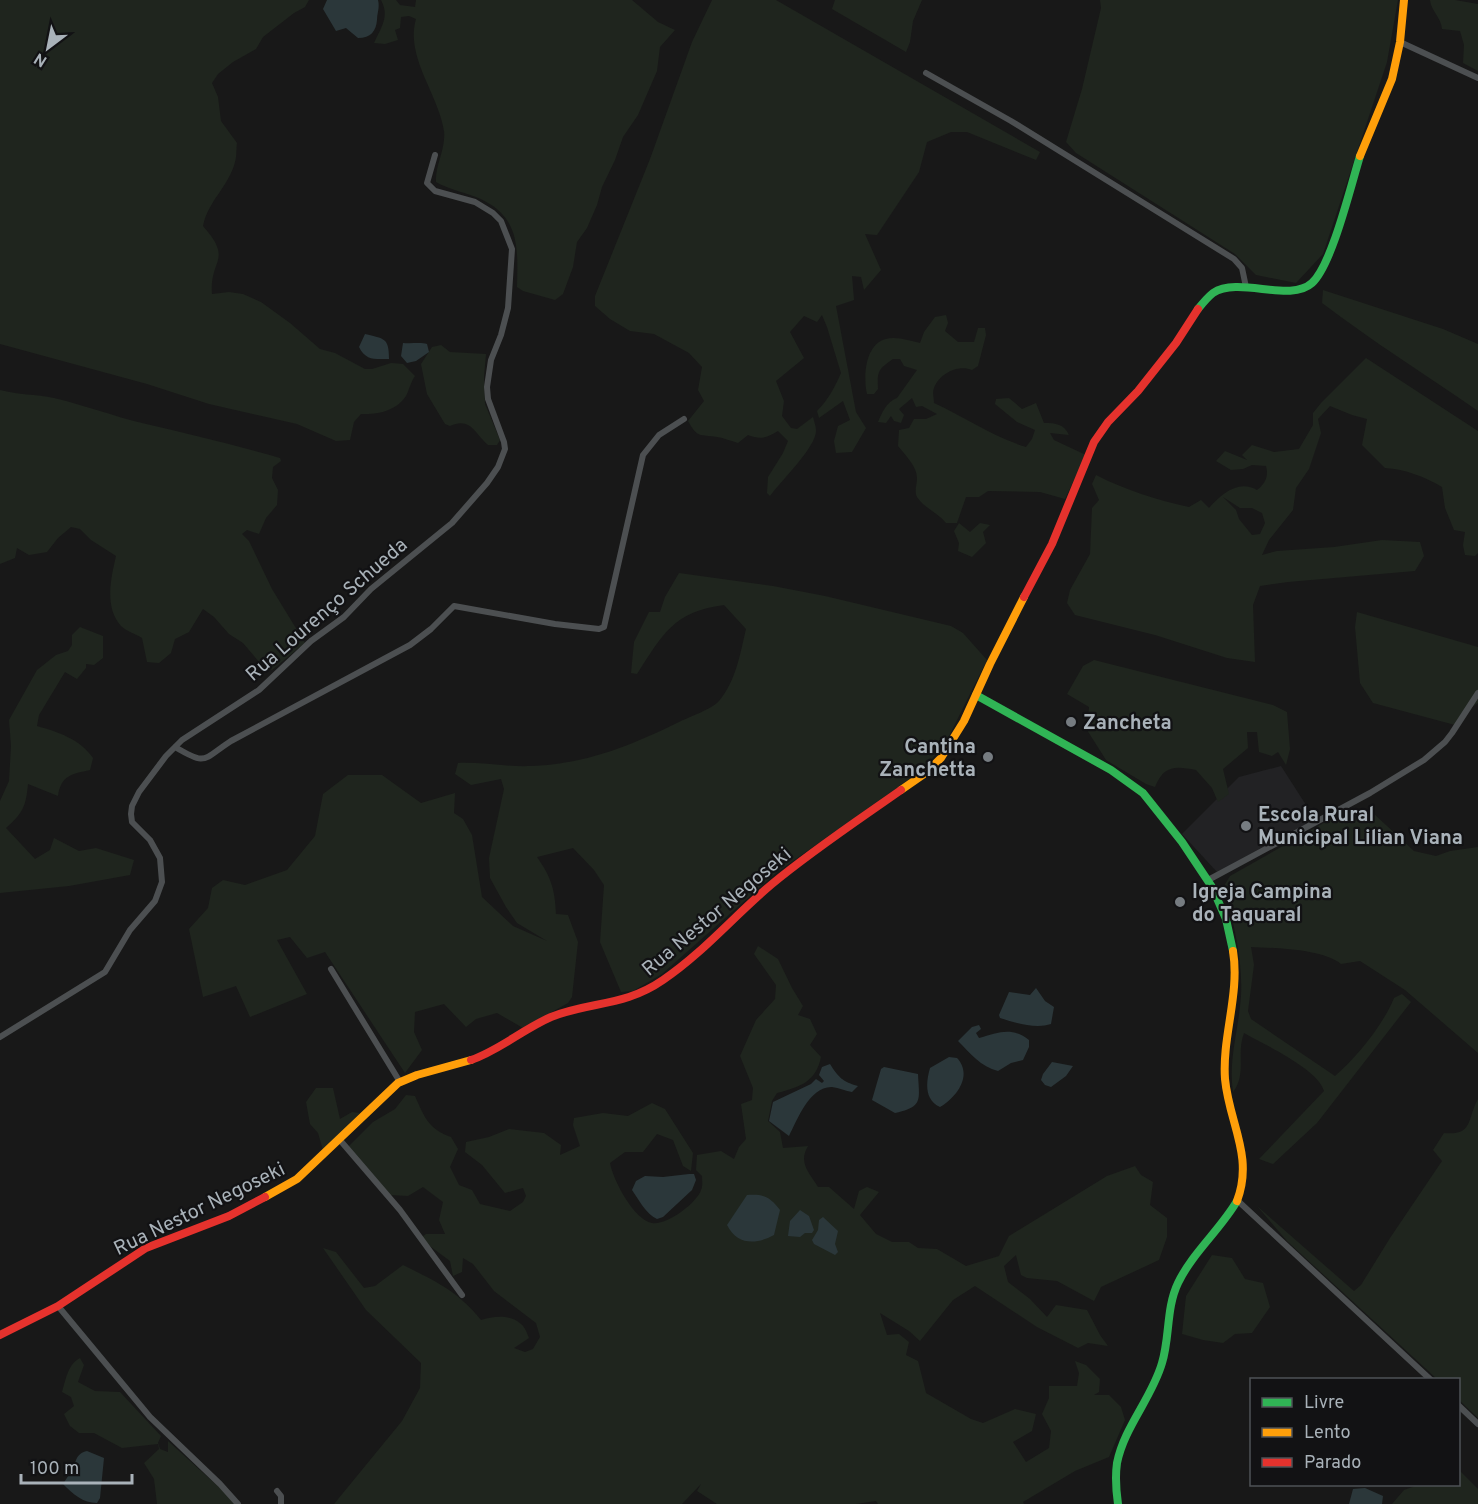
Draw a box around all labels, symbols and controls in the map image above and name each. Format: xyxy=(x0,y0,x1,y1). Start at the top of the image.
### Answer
north arrow xyxy=(18,18,78,78)
text: N xyxy=(31,47,51,71)
street label: Rua Lourenço Schueda xyxy=(241,533,414,688)
place label: Zancheta xyxy=(1083,711,1172,737)
marker: Zancheta xyxy=(1064,715,1078,729)
place label: Cantina Zanchetta xyxy=(879,735,976,784)
marker: Cantina Zanchetta xyxy=(981,750,995,764)
place label: Escola Rural Municipal Lilian Viana xyxy=(1258,803,1463,852)
marker: Escola Rural Municipal Lilian Viana xyxy=(1239,819,1253,833)
street label: Rua Nestor Negoseki xyxy=(637,842,797,983)
place label: Igreja Campina do Taquaral xyxy=(1192,880,1332,929)
marker: Igreja Campina do Taquaral xyxy=(1173,895,1187,909)
street label: Rua Nestor Negoseki xyxy=(110,1157,290,1263)
legend xyxy=(1250,1378,1460,1486)
text: Livre xyxy=(1304,1392,1344,1415)
text: Lento xyxy=(1304,1422,1350,1445)
scale bar xyxy=(21,1447,132,1485)
text: Parado xyxy=(1304,1452,1361,1475)
text: 100 m xyxy=(30,1458,79,1481)

